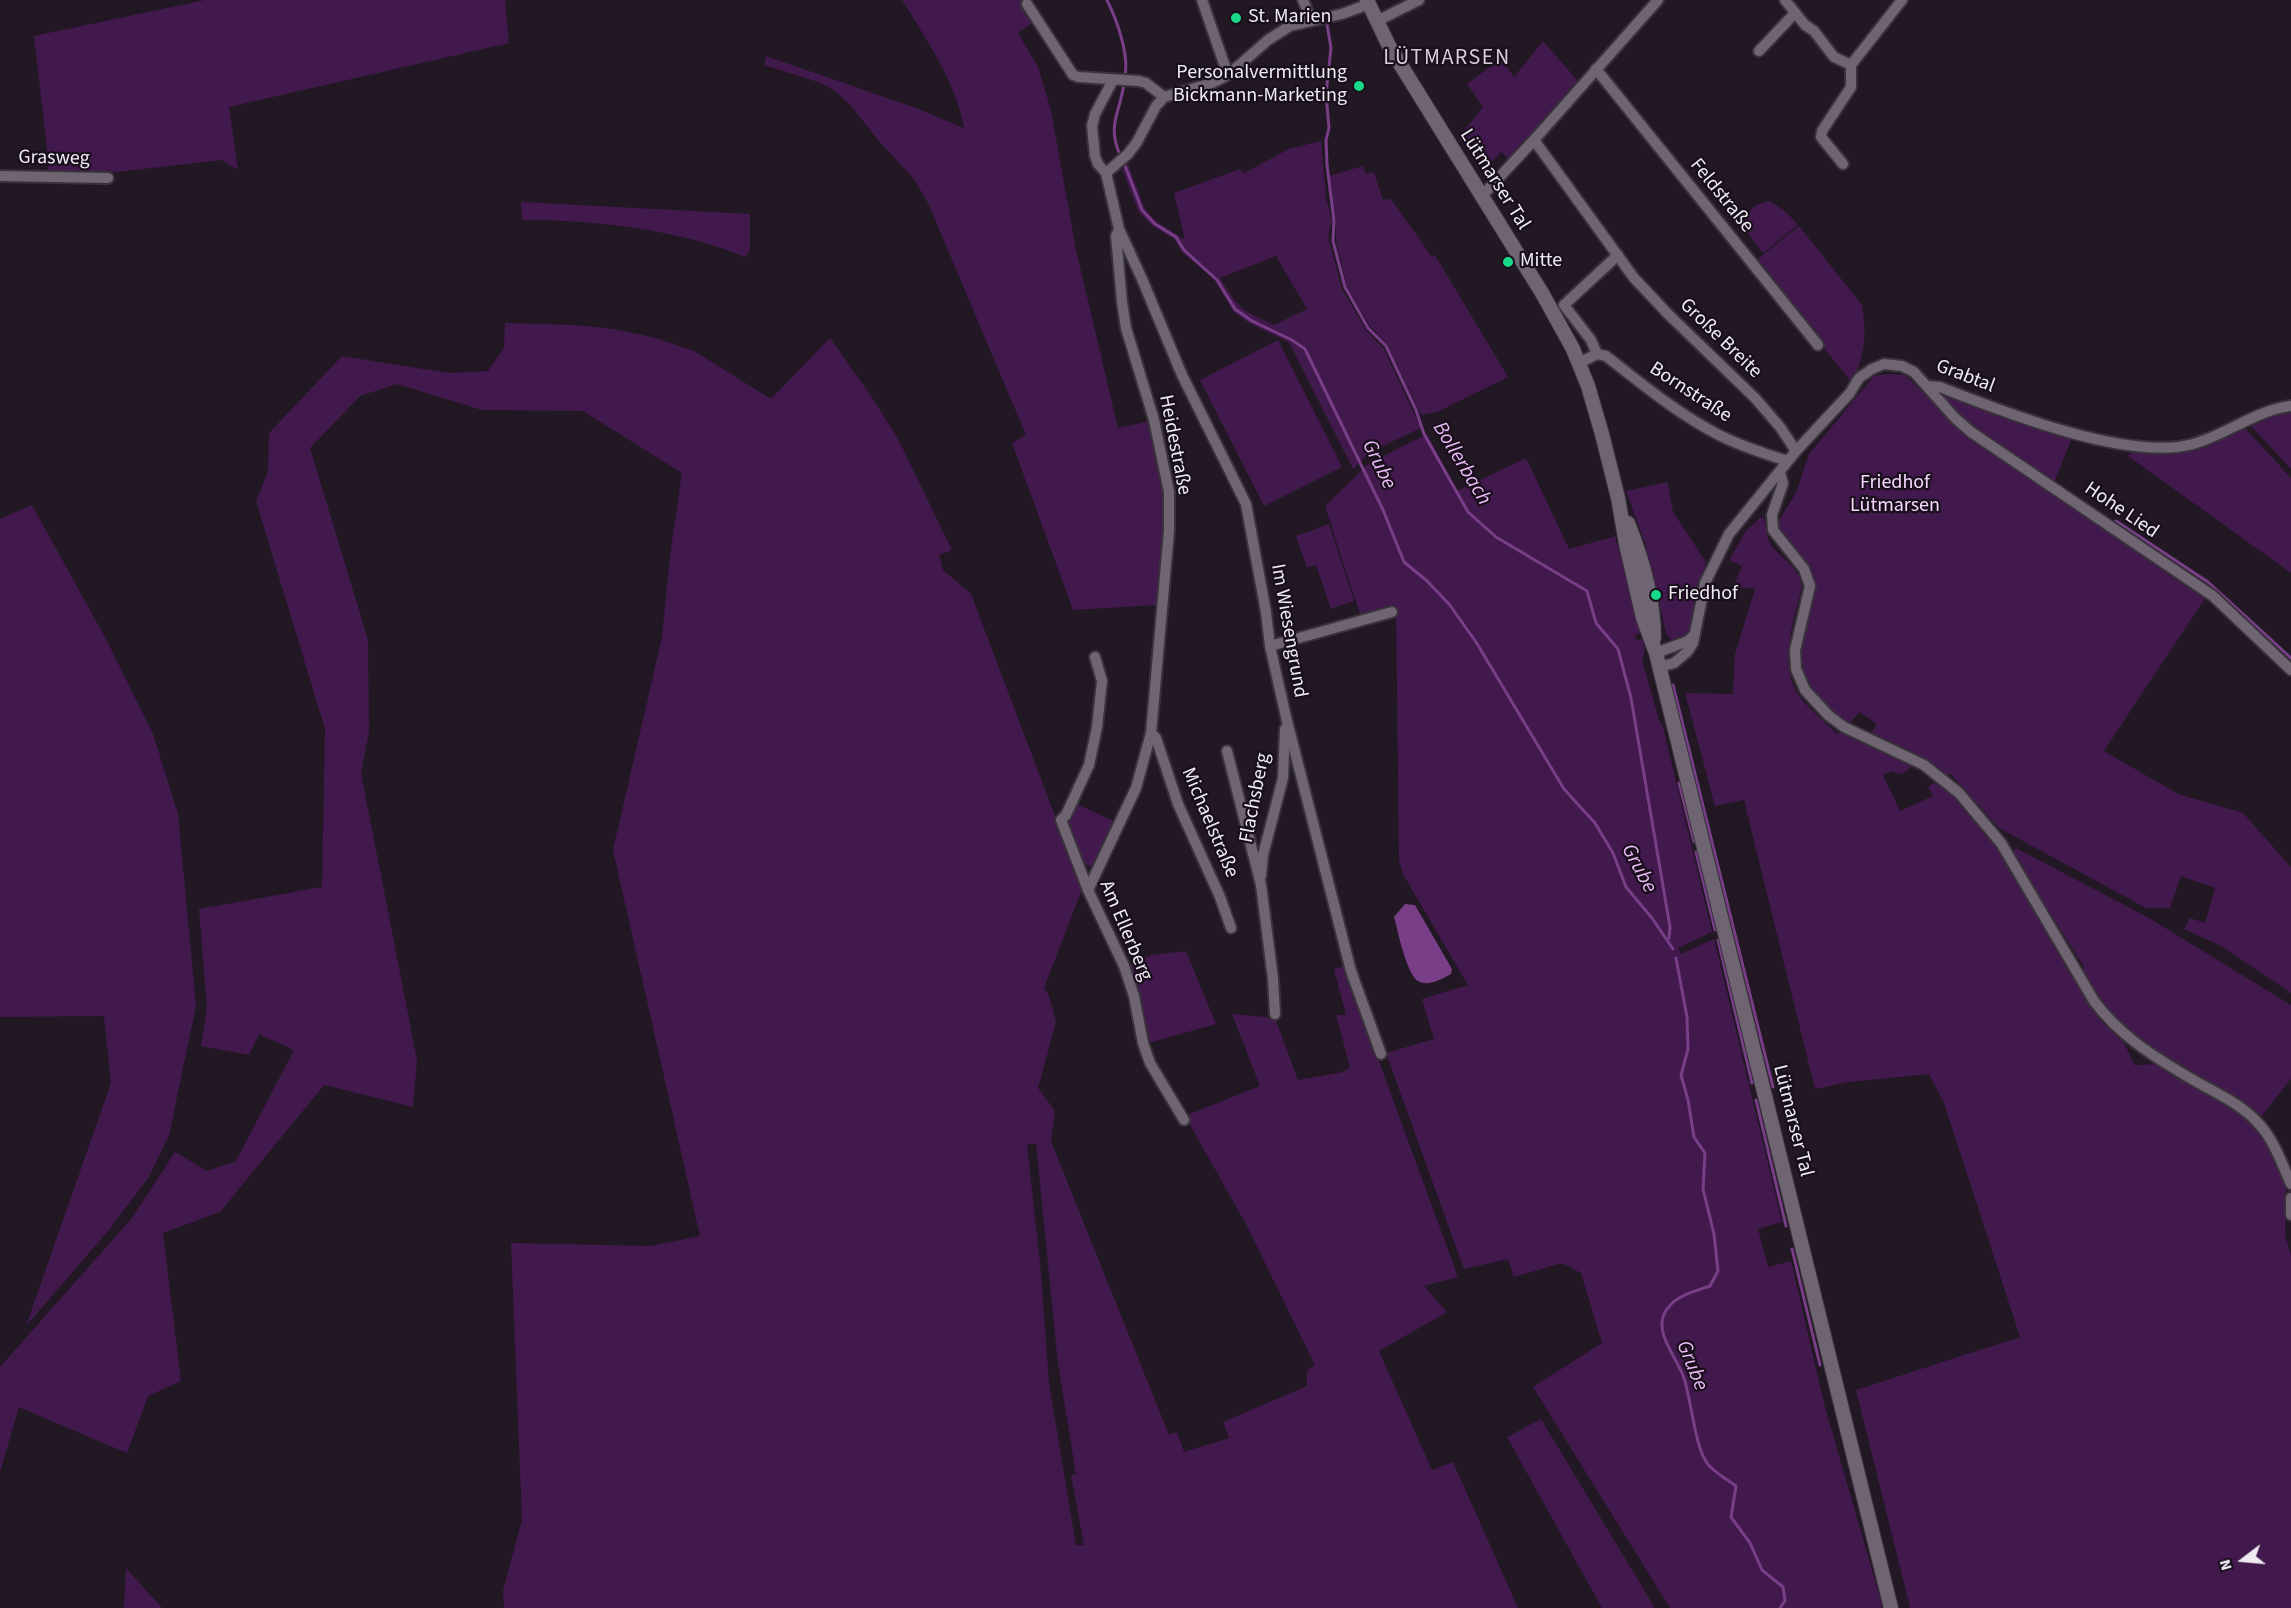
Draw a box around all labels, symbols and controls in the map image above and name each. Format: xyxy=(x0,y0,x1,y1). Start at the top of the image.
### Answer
place label: St. Marien xyxy=(1248,6,1331,30)
marker: St. Marien xyxy=(1229,11,1243,25)
district label: LÜTMARSEN xyxy=(1383,46,1511,72)
place label: Personalvermittlung Bickmann-Marketing xyxy=(1173,62,1347,109)
marker: Personalvermittlung Bickmann-Marketing xyxy=(1352,79,1366,93)
street label: Lütmarser Tal xyxy=(1454,125,1534,235)
street label: Grasweg xyxy=(18,146,90,172)
street label: Feldstraße xyxy=(1684,154,1758,238)
place label: Mitte xyxy=(1520,250,1562,274)
marker: Mitte xyxy=(1501,255,1515,269)
street label: Große Breite xyxy=(1674,294,1766,384)
street label: Grabtal xyxy=(1932,355,1998,399)
street label: Bornstraße xyxy=(1644,358,1736,428)
street label: Heidestraße xyxy=(1153,393,1195,497)
water label: Bollerbach xyxy=(1426,418,1496,510)
water label: Grube xyxy=(1355,436,1401,494)
park label: Friedhof Lütmarsen xyxy=(1850,472,1940,519)
street label: Hohe Lied xyxy=(2079,477,2163,545)
street label: Im Wiesengrund xyxy=(1264,562,1312,700)
place label: Friedhof xyxy=(1668,583,1738,607)
marker: Friedhof xyxy=(1649,588,1663,602)
street label: Flachsberg xyxy=(1236,751,1276,845)
street label: Michaelstraße xyxy=(1175,764,1243,882)
water label: Grube xyxy=(1615,840,1661,898)
street label: Am Ellerberg xyxy=(1093,877,1157,985)
street label: Lütmarser Tal xyxy=(1767,1063,1817,1179)
water label: Grube xyxy=(1670,1337,1712,1395)
north arrow xyxy=(2213,1530,2273,1590)
text: N xyxy=(2214,1557,2238,1573)

